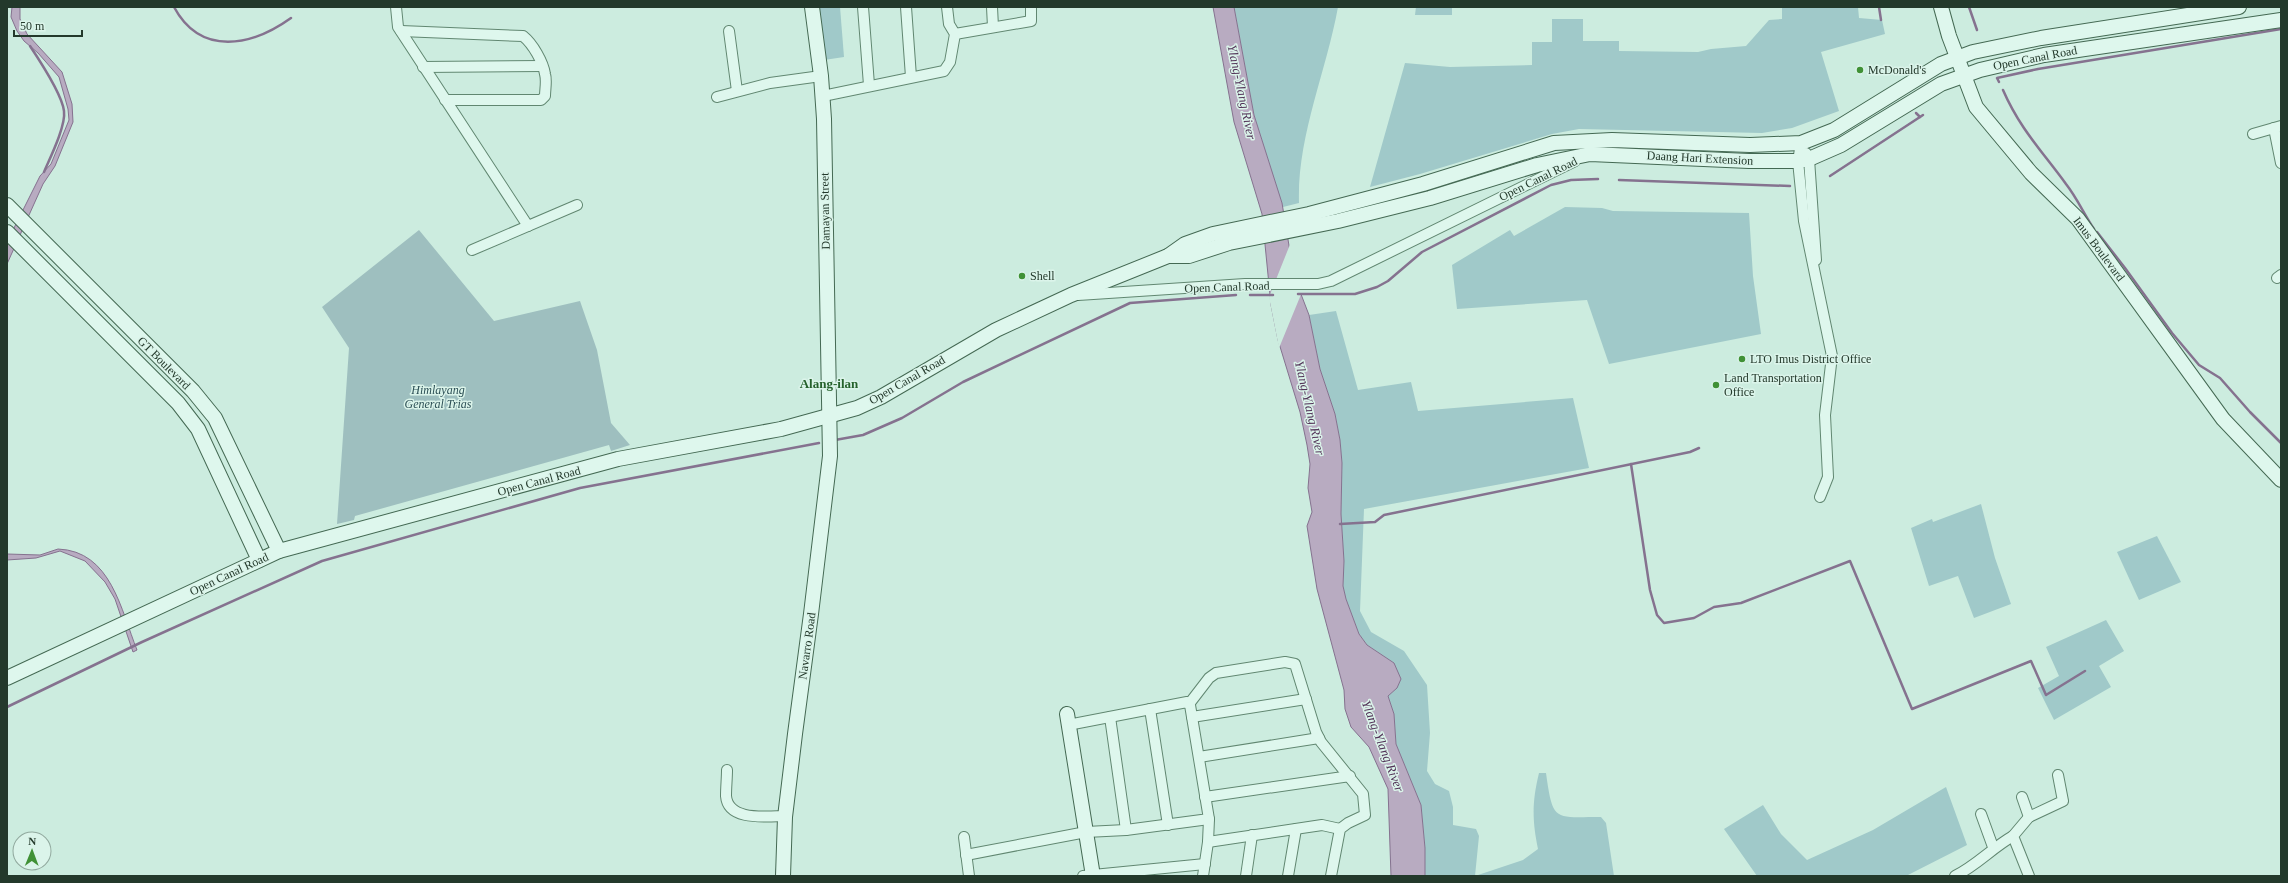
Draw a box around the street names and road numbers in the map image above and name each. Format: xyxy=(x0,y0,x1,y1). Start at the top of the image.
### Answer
street label: Open Canal Road xyxy=(1992,43,2078,73)
street label: Daang Hari Extension xyxy=(1646,148,1754,168)
street label: Open Canal Road xyxy=(1497,154,1579,204)
street label: Damayan Street xyxy=(817,172,833,250)
street label: Imus Boulevard xyxy=(2070,214,2128,284)
street label: Open Canal Road xyxy=(1184,279,1270,295)
street label: GT Boulevard xyxy=(135,334,193,392)
street label: Open Canal Road xyxy=(867,353,947,407)
street label: Open Canal Road xyxy=(496,463,582,499)
street label: Open Canal Road xyxy=(187,550,271,598)
street label: Navarro Road xyxy=(795,612,819,680)

